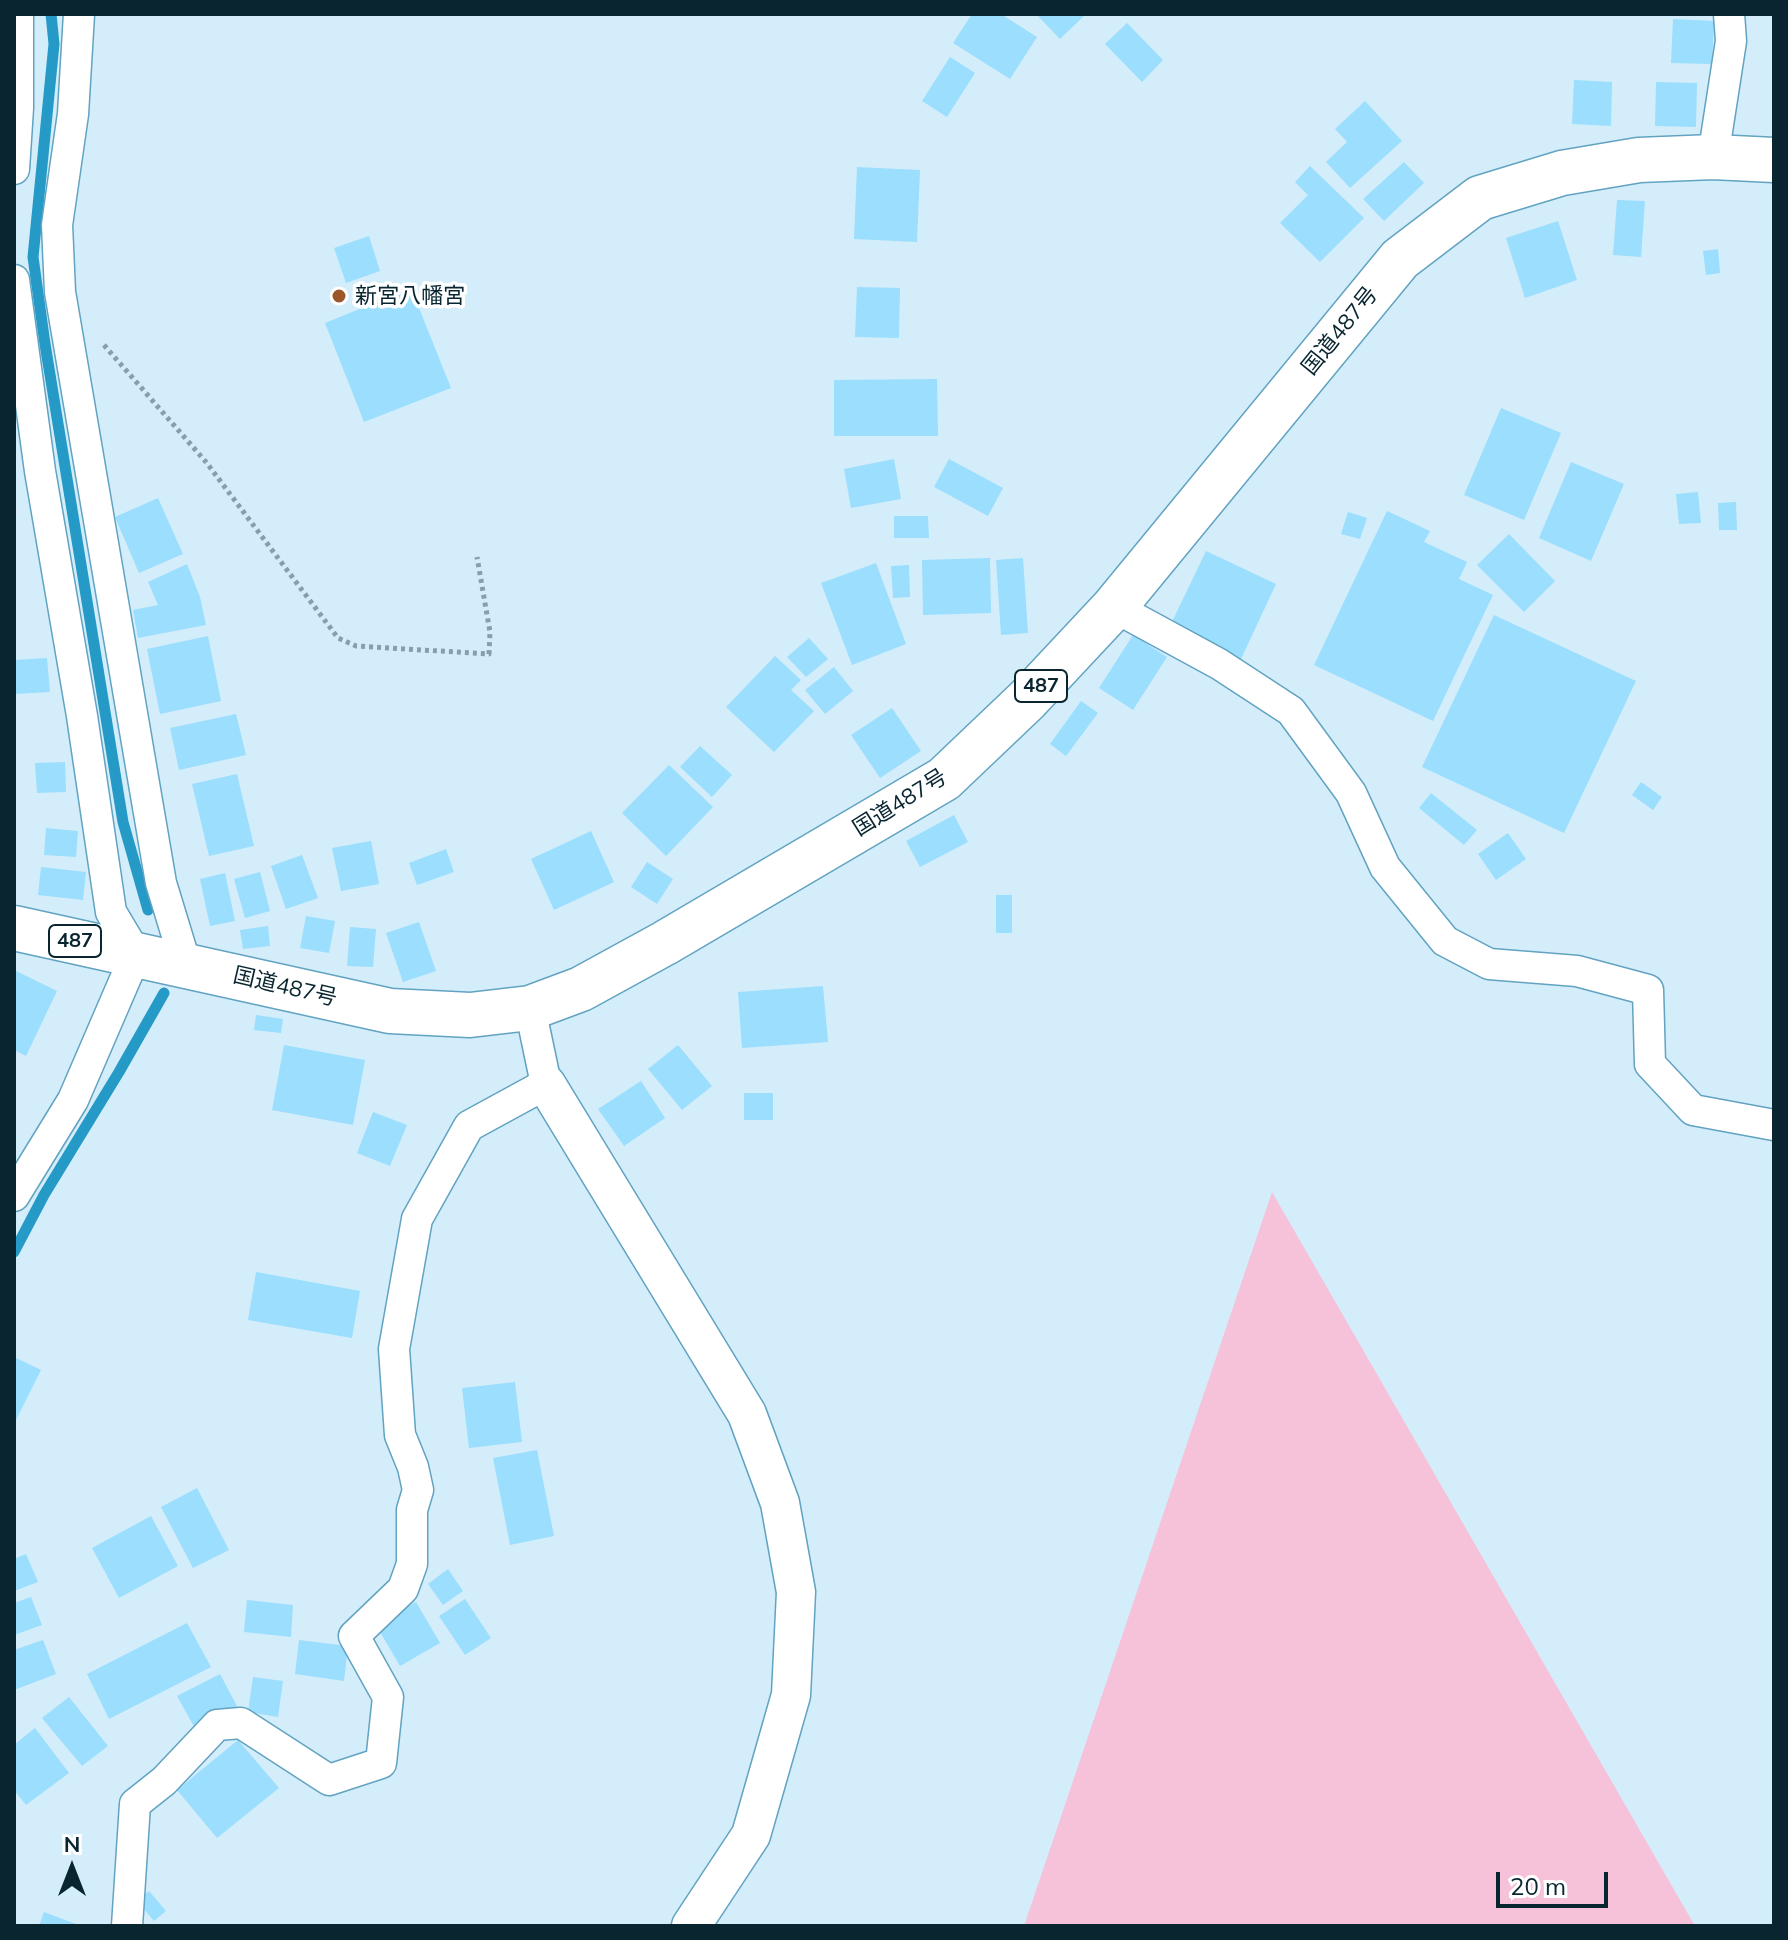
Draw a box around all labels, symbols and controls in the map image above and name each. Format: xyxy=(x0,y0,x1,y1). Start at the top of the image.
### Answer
street label: 国道487号 xyxy=(1297,282,1383,380)
place label: 新宮八幡宮 xyxy=(355,283,465,309)
marker: 新宮八幡宮 xyxy=(330,287,348,305)
road number: 487 xyxy=(1015,670,1067,702)
street label: 国道487号 xyxy=(848,764,952,842)
road number: 487 xyxy=(49,925,101,957)
street label: 国道487号 xyxy=(231,962,339,1012)
north arrow xyxy=(32,1828,112,1908)
text: N xyxy=(64,1830,80,1858)
scale bar xyxy=(1500,1856,1612,1906)
text: 20 m xyxy=(1510,1871,1566,1901)

